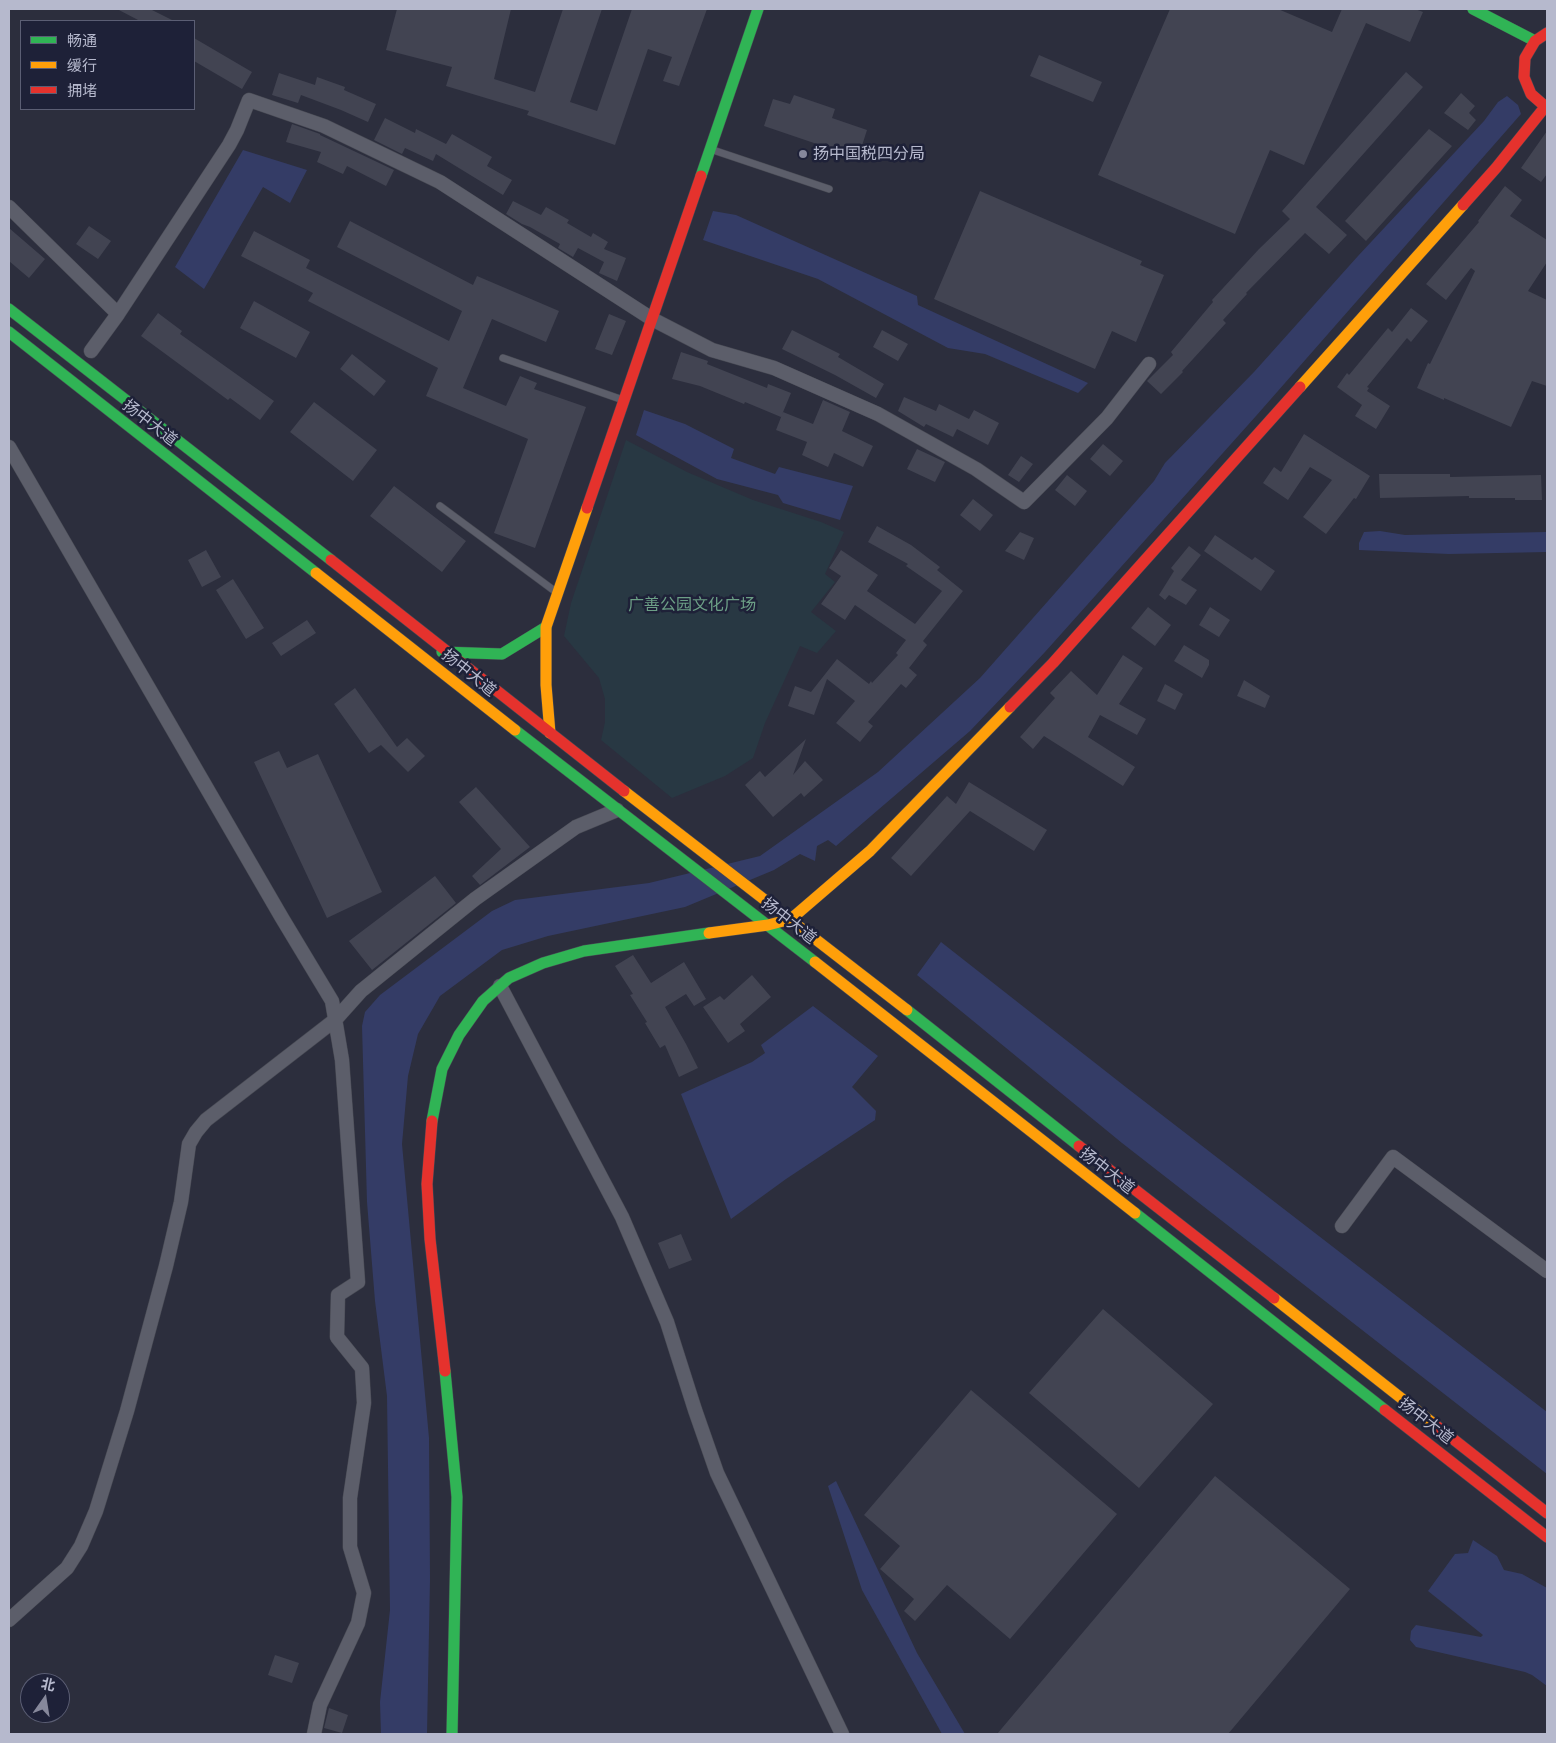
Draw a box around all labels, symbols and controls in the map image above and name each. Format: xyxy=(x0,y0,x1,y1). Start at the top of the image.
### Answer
legend xyxy=(20,20,195,110)
text: 畅通 xyxy=(67,32,97,49)
text: 缓行 xyxy=(67,57,97,74)
text: 拥堵 xyxy=(67,82,97,99)
place label: 扬中国税四分局 xyxy=(813,144,925,164)
marker: 扬中国税四分局 xyxy=(797,148,809,160)
street label: 扬中大道 xyxy=(119,396,181,450)
park label: 广善公园文化广场 xyxy=(628,595,756,615)
street label: 扬中大道 xyxy=(438,645,500,701)
street label: 扬中大道 xyxy=(758,894,820,948)
street label: 扬中大道 xyxy=(1076,1144,1138,1198)
street label: 扬中大道 xyxy=(1395,1394,1457,1448)
north arrow xyxy=(20,1673,70,1723)
text: 北 xyxy=(40,1675,57,1694)

